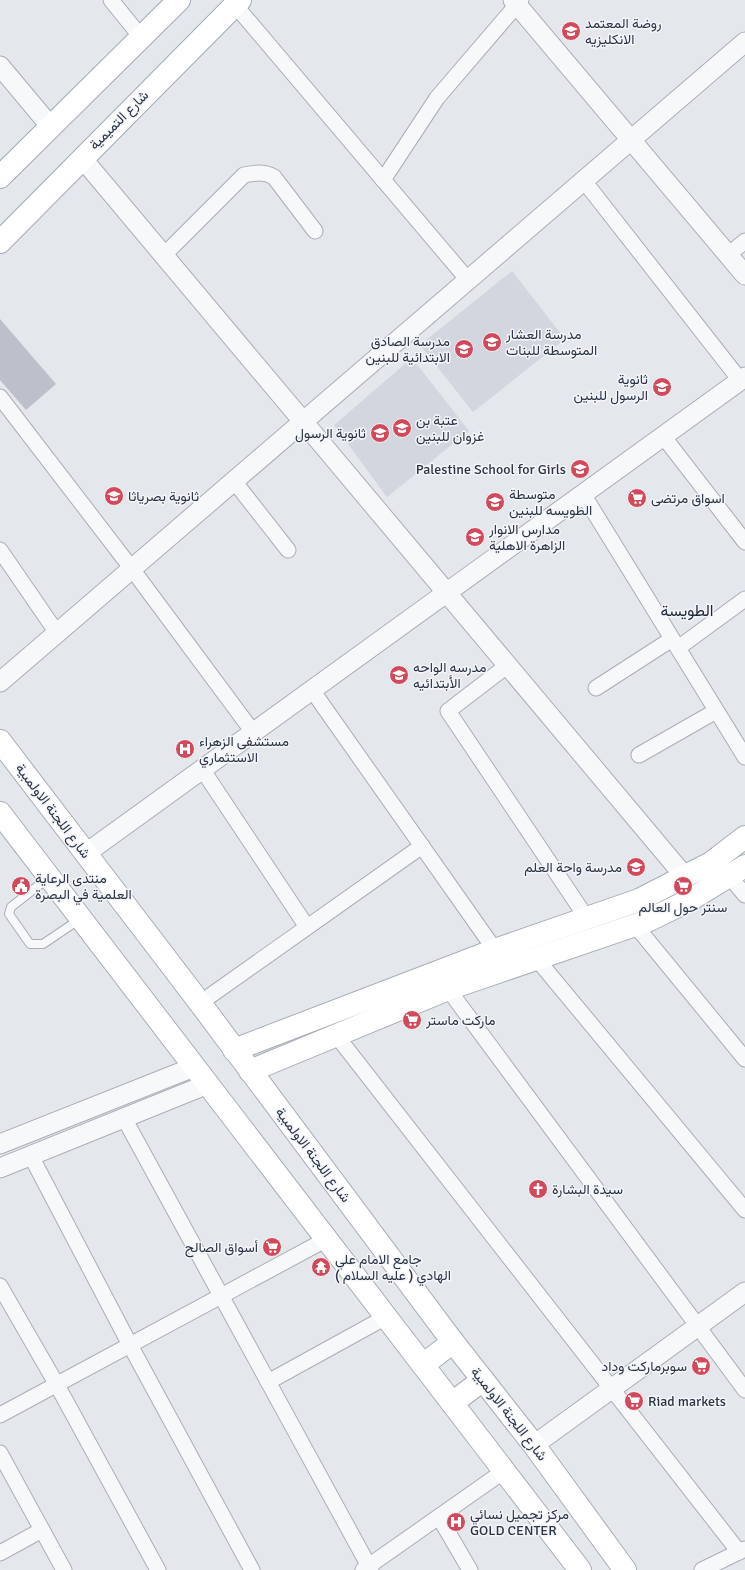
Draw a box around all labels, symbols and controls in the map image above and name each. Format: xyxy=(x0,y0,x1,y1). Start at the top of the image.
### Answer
place label: روضة المعتمد الانكليزيه xyxy=(585,15,662,48)
school or university icon: روضة المعتمد الانكليزيه xyxy=(560,20,582,42)
street label: شارع التميمية xyxy=(86,87,154,155)
place label: مدرسة العشار المتوسطة للبنات xyxy=(505,326,597,359)
school or university icon: مدرسة العشار المتوسطة للبنات xyxy=(481,331,503,353)
place label: مدرسة الصادق الابتدائية للبنين xyxy=(366,333,450,366)
school or university icon: مدرسة الصادق الابتدائية للبنين xyxy=(453,338,475,360)
place label: ثانوية الرسول للبنين xyxy=(573,371,648,405)
school or university icon: ثانوية الرسول للبنين xyxy=(651,376,673,398)
place label: عتبة بن غزوان للبنين xyxy=(416,412,484,445)
school or university icon: عتبة بن غزوان للبنين xyxy=(391,417,413,439)
school or university icon: ثانوية الرسول xyxy=(369,422,391,444)
place label: ثانوية الرسول xyxy=(295,425,366,443)
school or university icon: Palestine School for Girls xyxy=(569,458,591,480)
place label: Palestine School for Girls xyxy=(416,461,566,478)
school or university icon: ثانوية بصرياثا xyxy=(103,485,125,507)
place label: متوسطة الطويسه للبنين xyxy=(509,486,592,519)
supermarket icon: اسواق مرتضى xyxy=(626,487,648,509)
place label: ثانوية بصرياثا xyxy=(128,488,199,505)
place label: اسواق مرتضى xyxy=(651,490,725,507)
school or university icon: متوسطة الطويسه للبنين xyxy=(484,491,506,513)
place label: مدارس الانوار الزاهرة الاهلية xyxy=(488,521,565,554)
school or university icon: مدارس الانوار الزاهرة الاهلية xyxy=(464,526,486,548)
district label: الطويسة xyxy=(660,601,714,621)
place label: مدرسه الواحه الأبتدائيه xyxy=(413,659,486,692)
school or university icon: مدرسه الواحه الأبتدائيه xyxy=(388,664,410,686)
place label: مستشفى الزهراء الاستثماري xyxy=(199,733,289,769)
hospital icon: مستشفى الزهراء الاستثماري xyxy=(174,738,196,760)
street label: شارع اللجنة الاولمبية xyxy=(10,760,94,863)
school or university icon: مدرسة واحة العلم xyxy=(625,856,647,878)
place label: مدرسة واحة العلم xyxy=(524,859,622,876)
place label: منتدى الرعاية العلمية في البصرة xyxy=(35,870,132,906)
public building icon: منتدى الرعاية العلمية في البصرة xyxy=(10,875,32,897)
supermarket icon: سنتر حول العالم xyxy=(672,875,694,897)
place label: سنتر حول العالم xyxy=(639,899,727,917)
supermarket icon: ماركت ماستر xyxy=(401,1009,423,1031)
place label: ماركت ماستر xyxy=(425,1012,496,1029)
street label: شارع اللجنة الاولمبية xyxy=(270,1104,354,1207)
church icon: سيدة البشارة xyxy=(527,1178,549,1200)
place label: سيدة البشارة xyxy=(552,1181,623,1198)
supermarket icon: أسواق الصالح xyxy=(261,1236,283,1258)
place label: أسواق الصالح xyxy=(185,1239,258,1258)
place label: جامع الامام علي الهادي ( عليه السلام ) xyxy=(335,1251,451,1287)
temple icon: جامع الامام علي الهادي ( عليه السلام ) xyxy=(310,1256,332,1278)
supermarket icon: سوبرماركت وداد xyxy=(690,1355,712,1377)
place label: سوبرماركت وداد xyxy=(601,1358,687,1375)
street label: شارع اللجنة الاولمبية xyxy=(466,1364,551,1465)
supermarket icon: Riad markets xyxy=(623,1390,645,1412)
place label: Riad markets xyxy=(648,1393,726,1410)
place label: مركز تجميل نسائي GOLD CENTER xyxy=(470,1506,569,1539)
hospital icon: مركز تجميل نسائي GOLD CENTER xyxy=(445,1511,467,1533)

